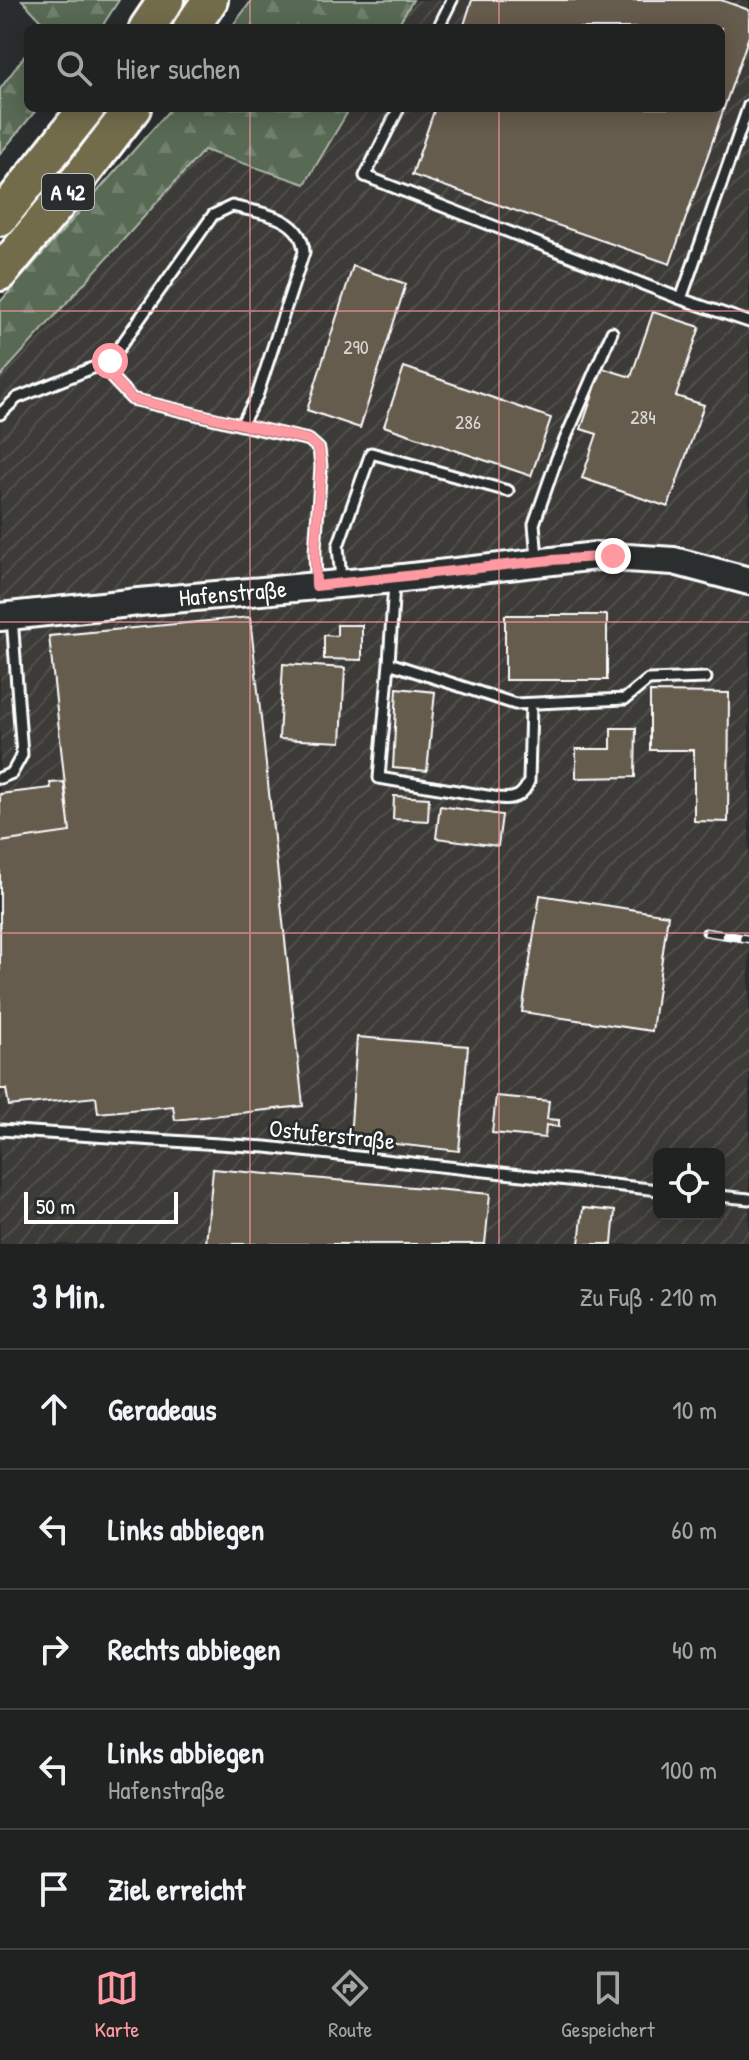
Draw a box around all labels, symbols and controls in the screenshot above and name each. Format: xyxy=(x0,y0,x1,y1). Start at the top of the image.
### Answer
search box xyxy=(24,24,725,112)
icon: search xyxy=(52,46,96,90)
text: Hier suchen xyxy=(116,48,240,88)
road number: A 42 xyxy=(42,174,94,210)
house number: 290 xyxy=(343,333,369,360)
route start xyxy=(92,343,128,379)
house number: 284 xyxy=(630,403,656,430)
house number: 286 xyxy=(455,408,481,435)
route end xyxy=(595,538,631,574)
street label: Hafenstraße xyxy=(177,572,288,613)
street label: Ostuferstraße xyxy=(268,1111,397,1157)
map controls xyxy=(653,1148,725,1220)
button: locate xyxy=(653,1148,725,1220)
scale bar xyxy=(24,1188,178,1224)
text: 50 m xyxy=(36,1191,75,1221)
text: 3 Min. xyxy=(32,1273,106,1319)
text: Zu Fuß · 210 m xyxy=(579,1279,717,1314)
icon: ahead xyxy=(32,1387,76,1431)
text: Geradeaus xyxy=(108,1389,217,1429)
text: 10 m xyxy=(672,1392,717,1427)
icon: left xyxy=(32,1507,76,1551)
text: Links abbiegen xyxy=(108,1509,264,1549)
text: 60 m xyxy=(671,1512,717,1547)
icon: right xyxy=(32,1627,76,1671)
text: Rechts abbiegen xyxy=(108,1629,281,1669)
text: 40 m xyxy=(672,1632,717,1667)
text: Links abbiegen xyxy=(108,1732,264,1772)
icon: left xyxy=(32,1747,76,1791)
text: 100 m xyxy=(661,1752,717,1787)
text: Hafenstraße xyxy=(108,1772,225,1807)
icon: arrive xyxy=(32,1867,76,1911)
text: Ziel erreicht xyxy=(108,1869,245,1909)
tab: Karte xyxy=(94,1966,139,2044)
tab: Route xyxy=(328,1966,372,2044)
tab: Gespeichert xyxy=(561,1966,655,2044)

